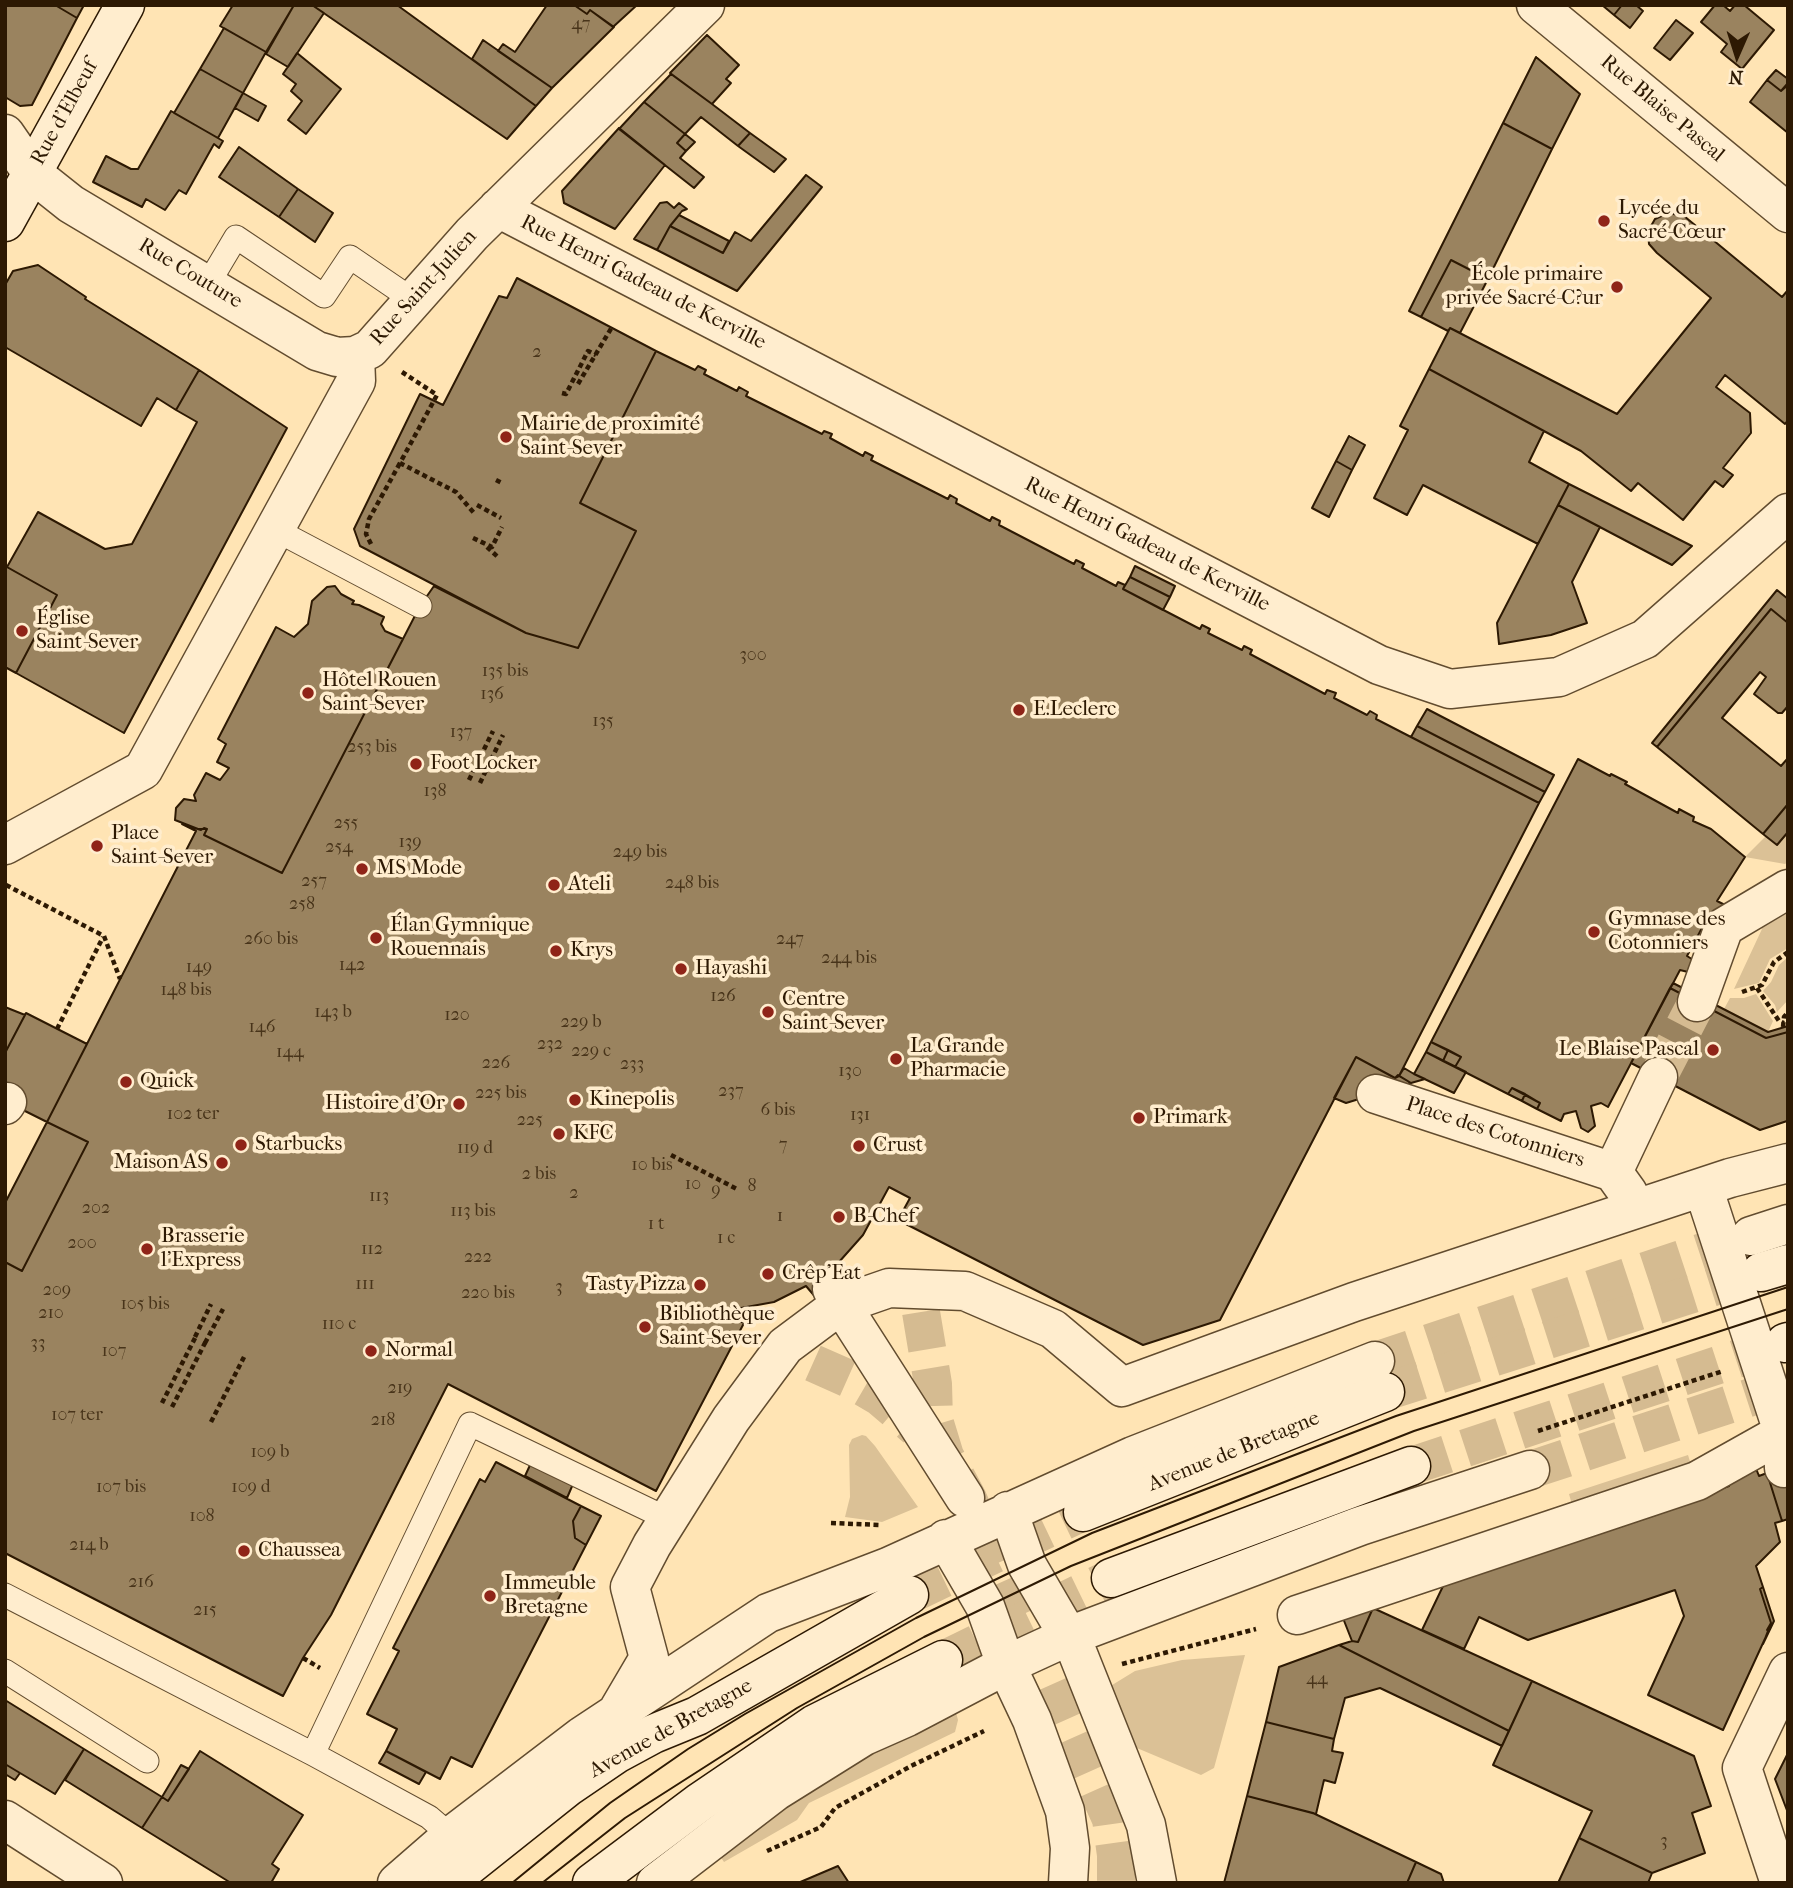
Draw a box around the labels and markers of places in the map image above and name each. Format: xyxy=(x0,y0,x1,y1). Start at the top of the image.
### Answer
place label: Lycée du Sacré-Cœur xyxy=(1618,196,1725,246)
marker: Lycée du Sacré-Cœur xyxy=(1596,213,1612,229)
place label: École primaire privée Sacré-C?ur xyxy=(1445,262,1603,312)
marker: École primaire privée Sacré-C?ur xyxy=(1609,279,1625,295)
place label: Mairie de proximité Saint-Sever xyxy=(520,412,700,462)
marker: Mairie de proximité Saint-Sever xyxy=(498,429,514,445)
place label: Église Saint-Sever xyxy=(36,606,138,656)
marker: Église Saint-Sever xyxy=(14,623,30,639)
place label: Hôtel Rouen Saint-Sever xyxy=(322,668,437,718)
marker: Hôtel Rouen Saint-Sever xyxy=(300,685,316,701)
place label: E.Leclerc xyxy=(1033,697,1116,723)
marker: E.Leclerc xyxy=(1011,702,1027,718)
place label: Foot Locker xyxy=(430,751,537,777)
marker: Foot Locker xyxy=(408,756,424,772)
place label: Place Saint-Sever xyxy=(111,821,213,871)
marker: Place Saint-Sever xyxy=(89,838,105,854)
place label: MS Mode xyxy=(376,856,462,882)
marker: MS Mode xyxy=(354,861,370,877)
place label: Ateli xyxy=(568,872,611,898)
marker: Ateli xyxy=(546,877,562,893)
place label: Gymnase des Cotonniers xyxy=(1608,907,1725,957)
place label: Élan Gymnique Rouennais xyxy=(390,913,530,963)
marker: Gymnase des Cotonniers xyxy=(1586,924,1602,940)
marker: Élan Gymnique Rouennais xyxy=(368,930,384,946)
place label: Krys xyxy=(570,938,613,964)
marker: Krys xyxy=(548,943,564,959)
place label: Hayashi xyxy=(695,956,767,982)
marker: Hayashi xyxy=(673,961,689,977)
place label: Centre Saint-Sever xyxy=(782,987,884,1037)
marker: Centre Saint-Sever xyxy=(760,1004,776,1020)
place label: La Grande Pharmacie xyxy=(910,1034,1006,1084)
place label: Le Blaise Pascal xyxy=(1559,1037,1699,1063)
marker: Le Blaise Pascal xyxy=(1705,1042,1721,1058)
marker: La Grande Pharmacie xyxy=(888,1051,904,1067)
place label: Quick xyxy=(140,1069,194,1095)
marker: Quick xyxy=(118,1074,134,1090)
place label: Kinepolis xyxy=(589,1087,675,1113)
place label: Histoire d'Or xyxy=(325,1091,445,1117)
marker: Kinepolis xyxy=(567,1092,583,1108)
marker: Histoire d'Or xyxy=(451,1096,467,1112)
place label: Primark xyxy=(1153,1105,1228,1131)
marker: Primark xyxy=(1131,1110,1147,1126)
place label: KFC xyxy=(573,1121,614,1147)
marker: KFC xyxy=(551,1126,567,1142)
place label: Starbucks xyxy=(255,1132,342,1158)
place label: Crust xyxy=(873,1133,923,1159)
marker: Starbucks xyxy=(233,1137,249,1153)
marker: Crust xyxy=(851,1138,867,1154)
place label: Maison AS xyxy=(113,1150,208,1176)
marker: Maison AS xyxy=(214,1155,230,1171)
place label: B-Chef xyxy=(853,1204,915,1230)
marker: B-Chef xyxy=(831,1209,847,1225)
place label: Brasserie l’Express xyxy=(161,1224,245,1274)
marker: Brasserie l’Express xyxy=(139,1241,155,1257)
place label: Crêp'Eat xyxy=(782,1261,861,1287)
marker: Crêp'Eat xyxy=(760,1266,776,1282)
place label: Tasty Pizza xyxy=(586,1272,686,1298)
marker: Tasty Pizza xyxy=(692,1277,708,1293)
place label: Bibliothèque Saint-Sever xyxy=(659,1302,775,1352)
marker: Bibliothèque Saint-Sever xyxy=(637,1319,653,1335)
place label: Normal xyxy=(385,1338,453,1364)
marker: Normal xyxy=(363,1343,379,1359)
place label: Chaussea xyxy=(258,1538,341,1564)
marker: Chaussea xyxy=(236,1543,252,1559)
place label: Immeuble Bretagne xyxy=(504,1571,596,1621)
marker: Immeuble Bretagne xyxy=(482,1588,498,1604)

